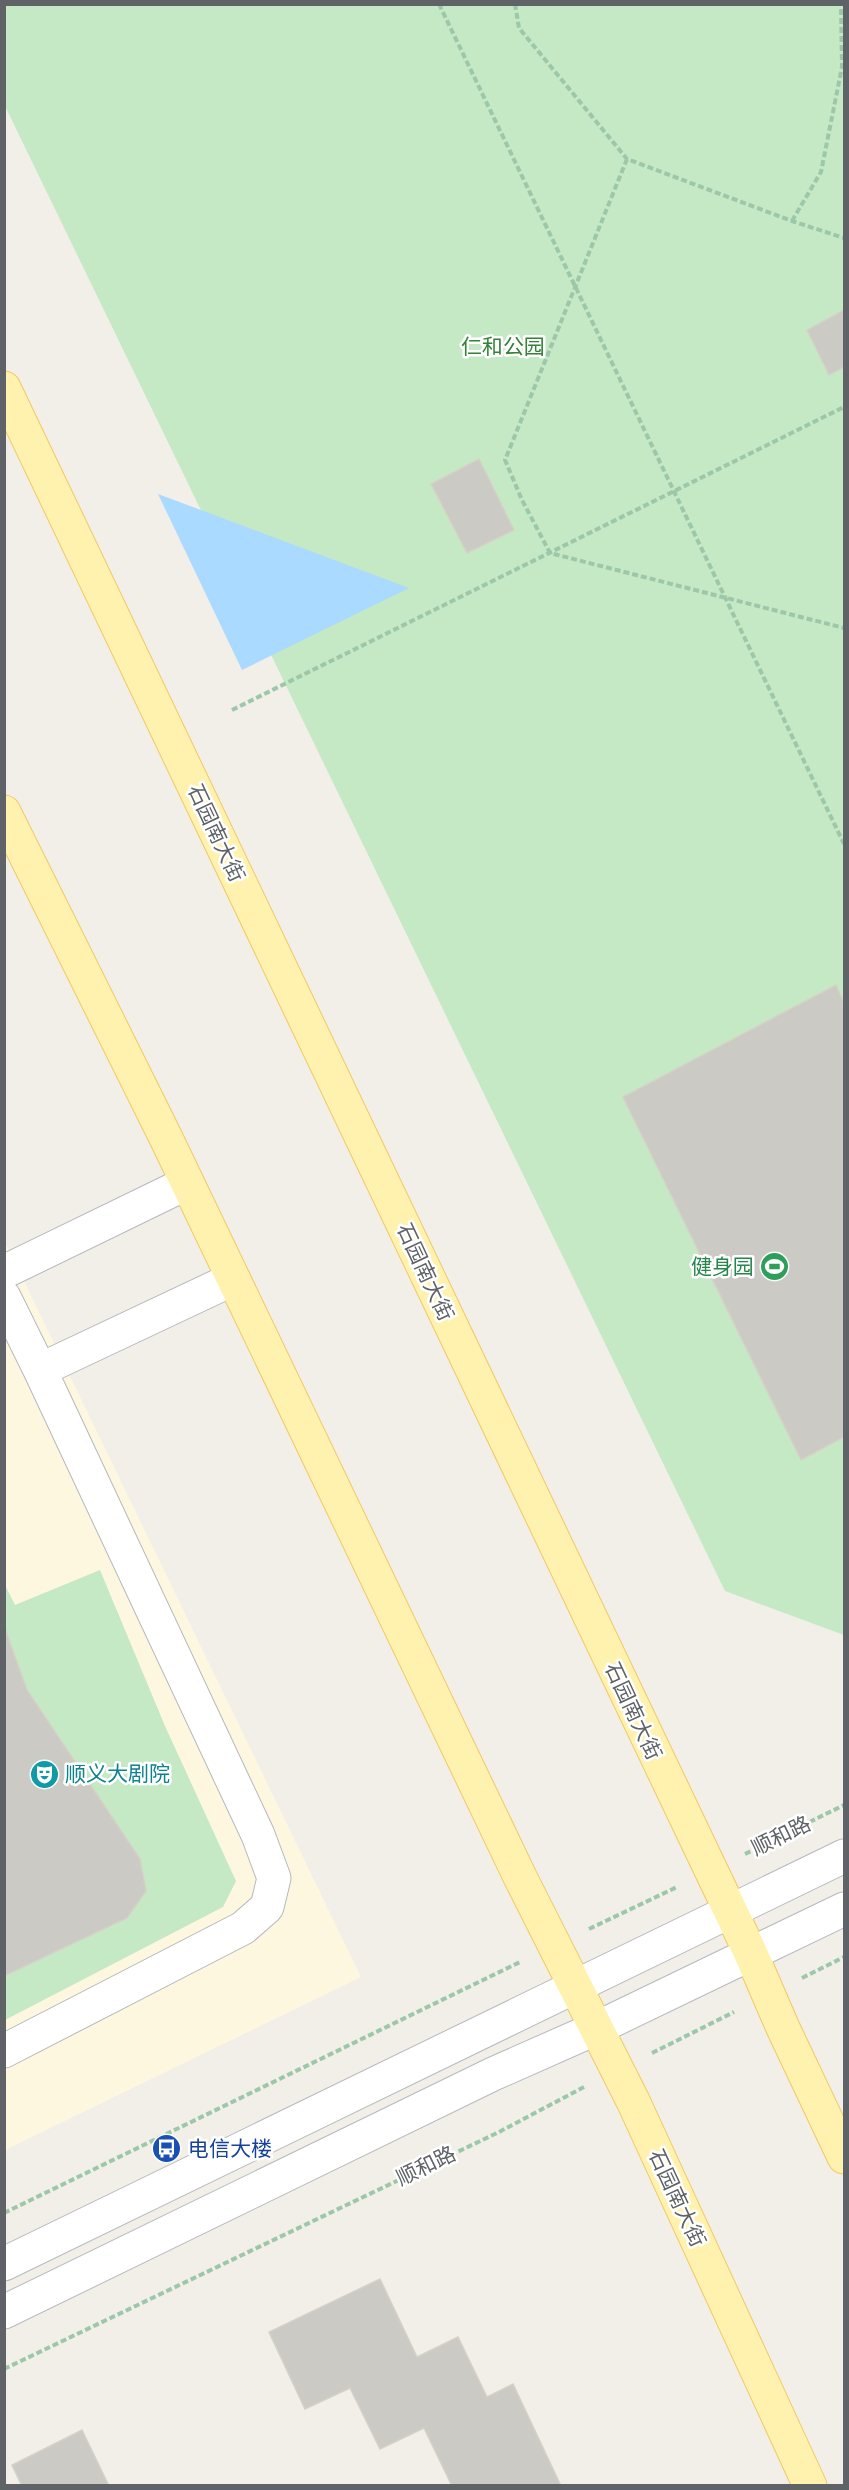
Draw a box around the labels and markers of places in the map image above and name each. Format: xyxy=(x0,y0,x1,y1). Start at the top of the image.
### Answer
sports icon: 健身园 xyxy=(759,1251,791,1283)
place label: 健身园 xyxy=(691,1252,754,1281)
theatre icon: 顺义大剧院 xyxy=(28,1758,60,1790)
place label: 顺义大剧院 xyxy=(65,1759,170,1788)
bus stop icon: 电信大楼 xyxy=(151,2133,183,2165)
place label: 电信大楼 xyxy=(188,2134,272,2163)

